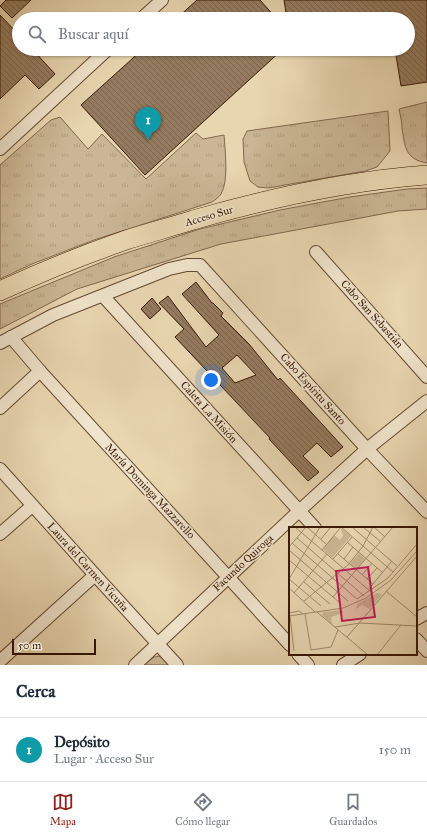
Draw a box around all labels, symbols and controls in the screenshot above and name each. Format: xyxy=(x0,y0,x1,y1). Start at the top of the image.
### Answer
search box xyxy=(12,12,415,56)
icon: search xyxy=(26,23,48,45)
text: Buscar aquí xyxy=(58,25,129,43)
pin: 1 xyxy=(135,107,161,140)
street label: Acceso Sur xyxy=(182,203,235,229)
street label: Cabo San Sebastián xyxy=(338,277,406,351)
street label: Cabo Espíritu Santo xyxy=(278,351,349,428)
your location xyxy=(201,370,221,390)
street label: Caleta La Misión xyxy=(178,378,240,446)
street label: María Dominga Mazzarello xyxy=(102,441,198,542)
street label: Laura del Carmen Vicuña xyxy=(45,520,132,614)
inset map xyxy=(289,527,417,655)
street label: Facundo Quiroga xyxy=(210,532,276,594)
scale bar xyxy=(12,637,96,656)
text: 50 m xyxy=(18,639,41,652)
text: Cerca xyxy=(16,681,55,702)
text: Depósito xyxy=(54,733,110,751)
text: 1 xyxy=(26,742,32,758)
text: 150 m xyxy=(379,742,411,758)
text: Lugar · Acceso Sur xyxy=(54,751,154,767)
tab: Mapa xyxy=(50,791,76,828)
tab: Cómo llegar xyxy=(175,791,230,828)
tab: Guardados xyxy=(329,791,377,828)

